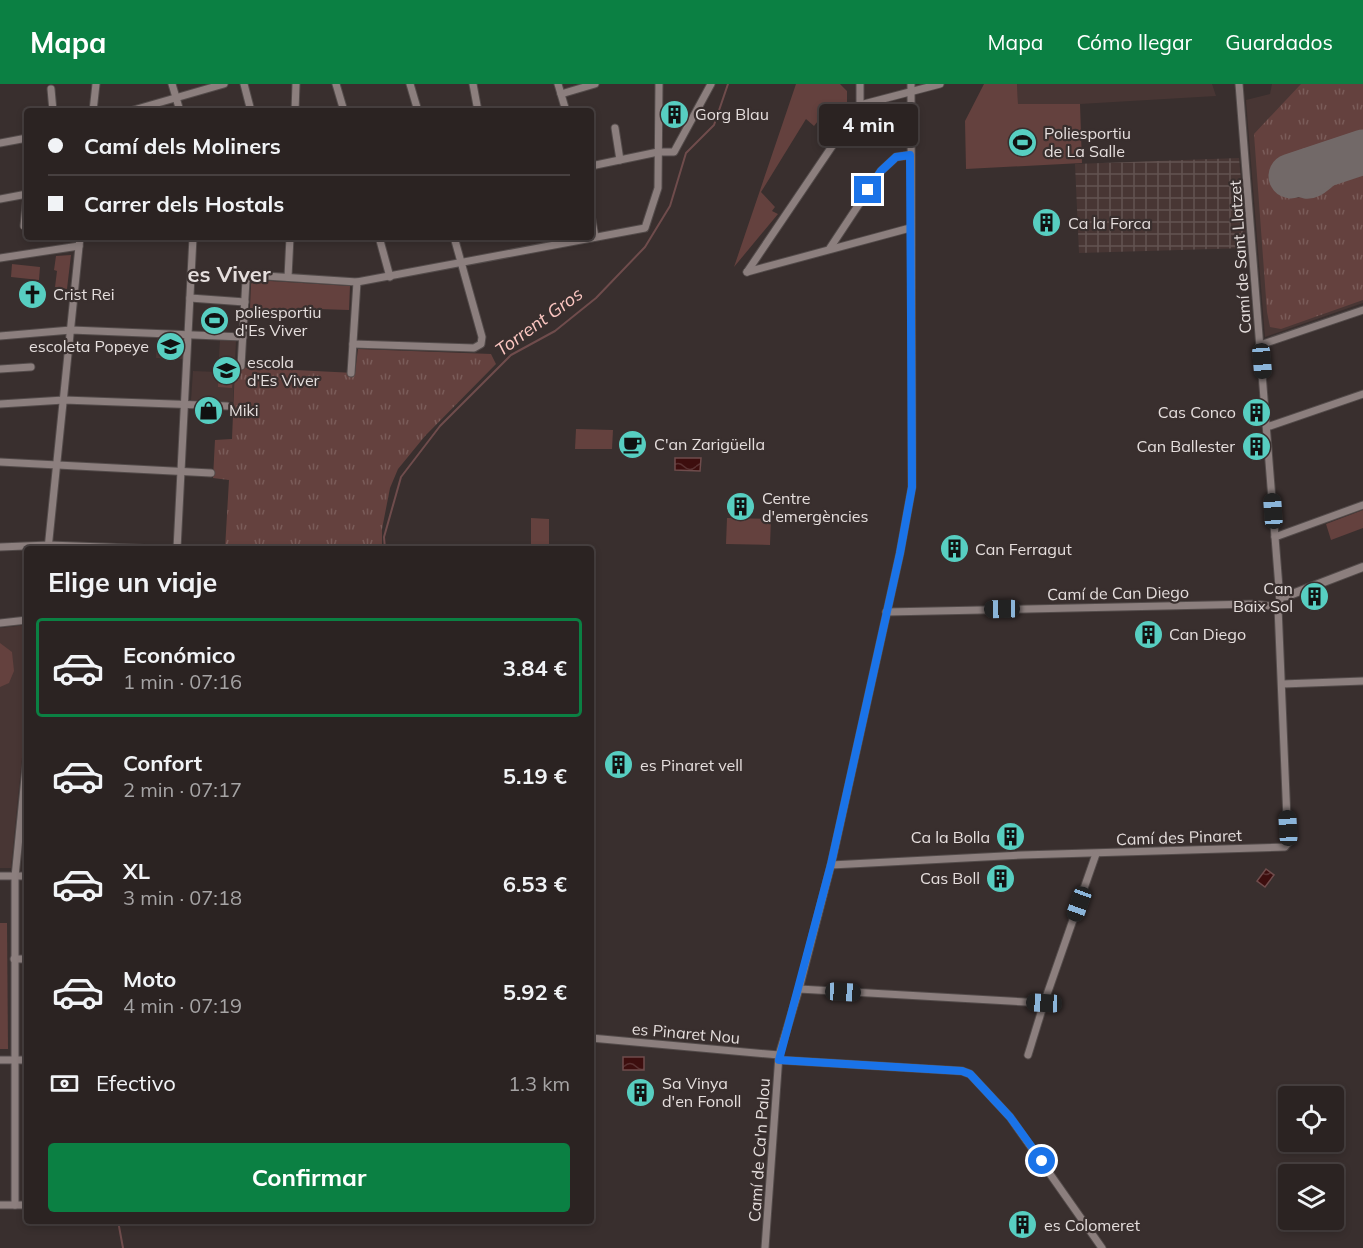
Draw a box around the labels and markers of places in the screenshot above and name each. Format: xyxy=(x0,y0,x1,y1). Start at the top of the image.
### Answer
building icon: Gorg Blau xyxy=(658,98,690,130)
place label: Gorg Blau xyxy=(695,104,769,124)
place label: Poliesportiu de La Salle xyxy=(1044,123,1131,161)
sports icon: Poliesportiu de La Salle xyxy=(1007,126,1039,158)
building icon: Ca la Forca xyxy=(1031,207,1063,239)
place label: Ca la Forca xyxy=(1068,213,1151,233)
church icon: Crist Rei xyxy=(16,278,48,310)
place label: Crist Rei xyxy=(53,284,115,304)
place label: poliesportiu d'Es Viver xyxy=(235,302,322,340)
sports icon: poliesportiu d'Es Viver xyxy=(198,305,230,337)
school or university icon: escoleta Popeye xyxy=(154,330,186,362)
place label: escoleta Popeye xyxy=(29,336,149,356)
place label: escola d'Es Viver xyxy=(247,352,320,390)
school or university icon: escola d'Es Viver xyxy=(210,355,242,387)
shop icon: Miki xyxy=(192,394,224,426)
building icon: Cas Conco xyxy=(1241,396,1273,428)
place label: Miki xyxy=(229,400,259,420)
place label: Cas Conco xyxy=(1158,402,1236,422)
cafe icon: C'an Zarigüella xyxy=(617,428,649,460)
building icon: Can Ballester xyxy=(1240,430,1272,462)
place label: C'an Zarigüella xyxy=(654,434,765,454)
place label: Can Ballester xyxy=(1136,436,1235,456)
place label: Centre d'emergències xyxy=(762,488,868,526)
building icon: Centre d'emergències xyxy=(725,491,757,523)
building icon: Can Ferragut xyxy=(938,533,970,565)
place label: Can Ferragut xyxy=(975,539,1072,559)
place label: Can Baix Sol xyxy=(1233,578,1293,616)
building icon: Can Baix Sol xyxy=(1298,581,1330,613)
building icon: Can Diego xyxy=(1132,618,1164,650)
place label: Can Diego xyxy=(1169,624,1246,644)
building icon: es Pinaret vell xyxy=(603,749,635,781)
place label: es Pinaret vell xyxy=(640,755,743,775)
building icon: Ca la Bolla xyxy=(995,821,1027,853)
place label: Ca la Bolla xyxy=(911,827,990,847)
building icon: Cas Boll xyxy=(985,862,1017,894)
place label: Cas Boll xyxy=(920,868,980,888)
place label: Sa Vinya d'en Fonoll xyxy=(662,1073,741,1111)
building icon: Sa Vinya d'en Fonoll xyxy=(625,1076,657,1108)
building icon: es Colomeret xyxy=(1007,1209,1039,1241)
place label: es Colomeret xyxy=(1044,1215,1140,1235)

